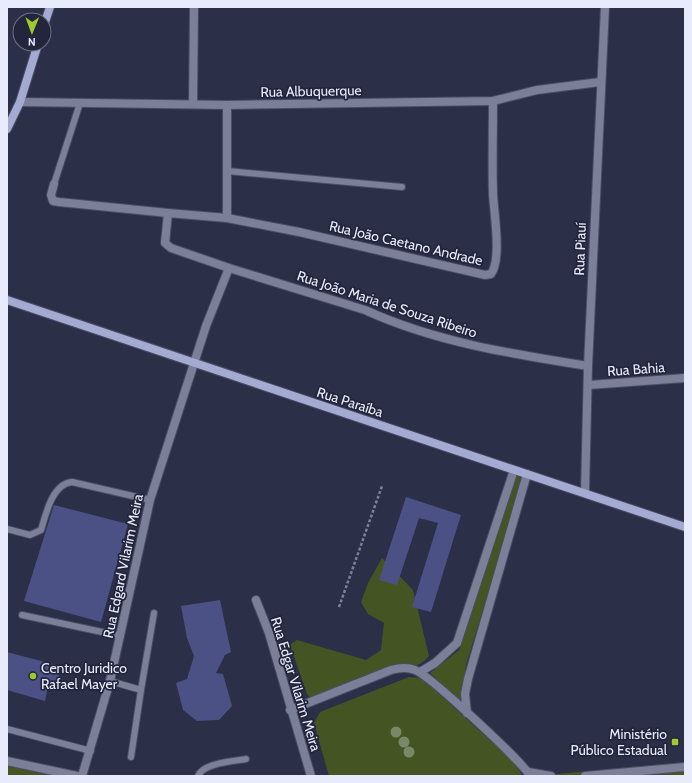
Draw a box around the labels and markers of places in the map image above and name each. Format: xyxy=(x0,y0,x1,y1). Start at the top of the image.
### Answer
place label: Centro Juridico Rafael Mayer xyxy=(41,659,127,693)
marker: Centro Juridico Rafael Mayer xyxy=(28,671,38,681)
place label: Ministério Público Estadual xyxy=(571,725,668,759)
marker: Ministério Público Estadual xyxy=(670,737,680,747)

